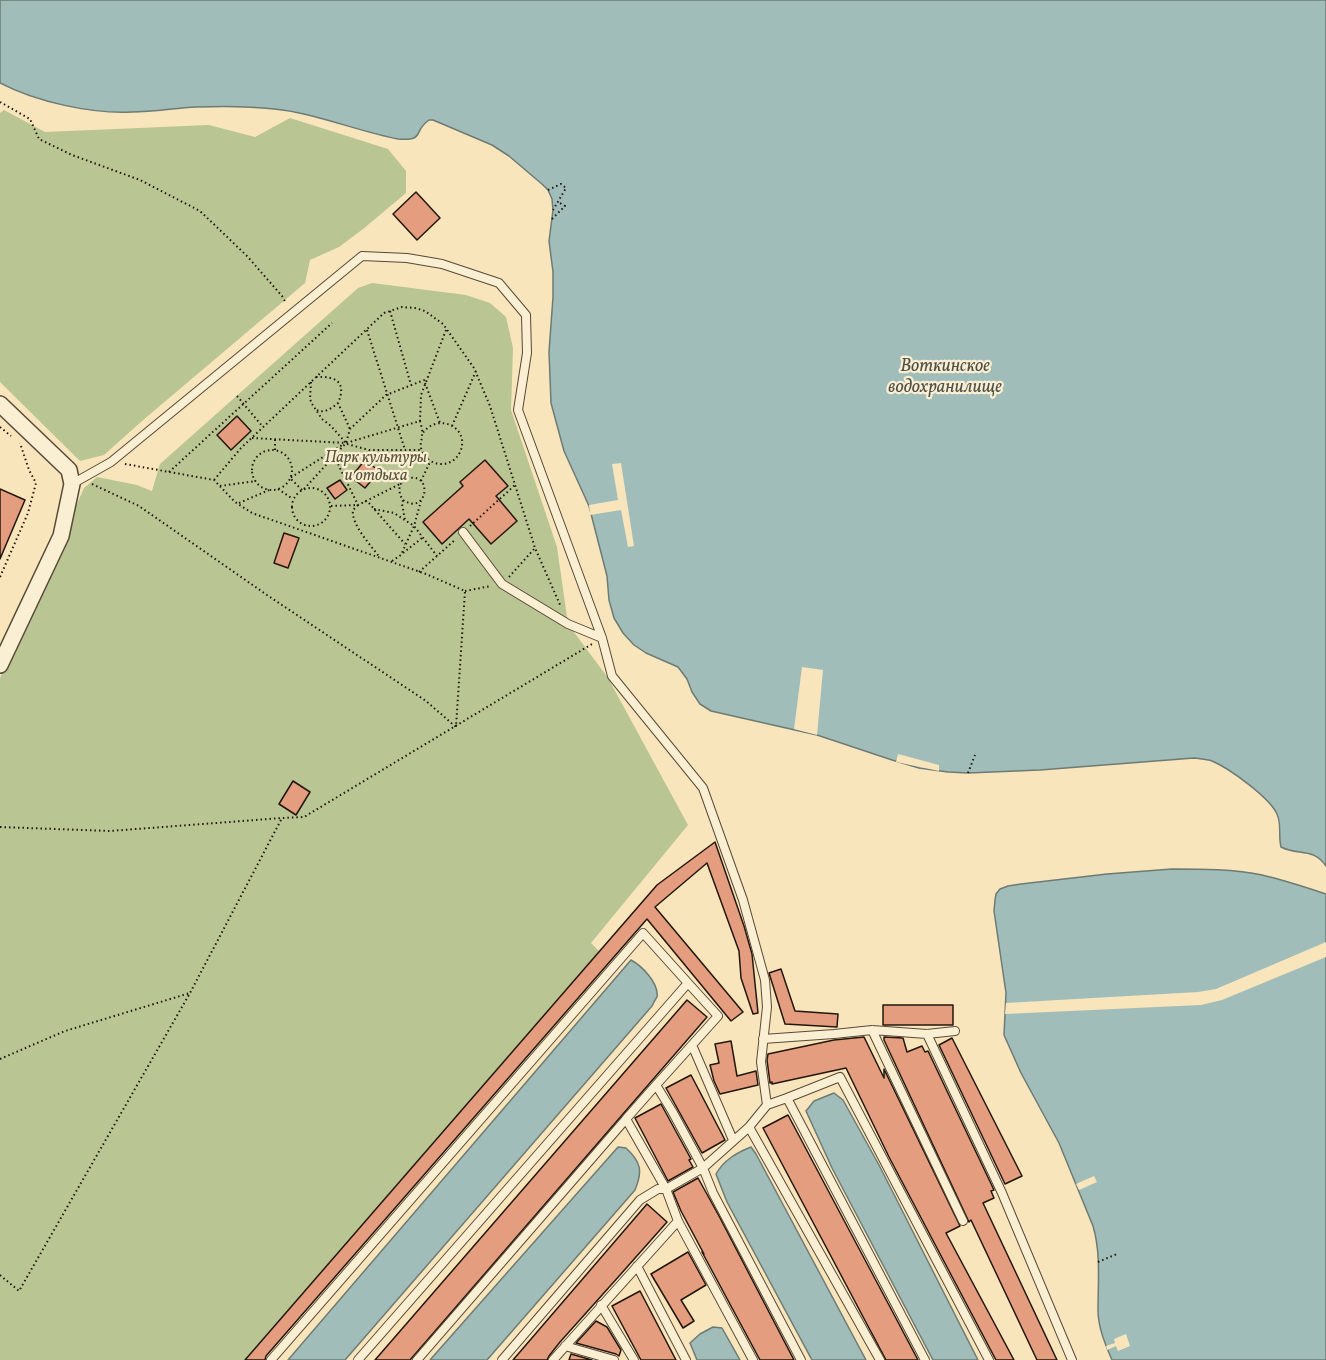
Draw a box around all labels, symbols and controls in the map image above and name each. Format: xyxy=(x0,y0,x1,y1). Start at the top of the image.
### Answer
water label: Воткинское водохранилище xyxy=(888,357,1002,400)
park label: Парк культуры и отдыха xyxy=(325,449,427,487)

